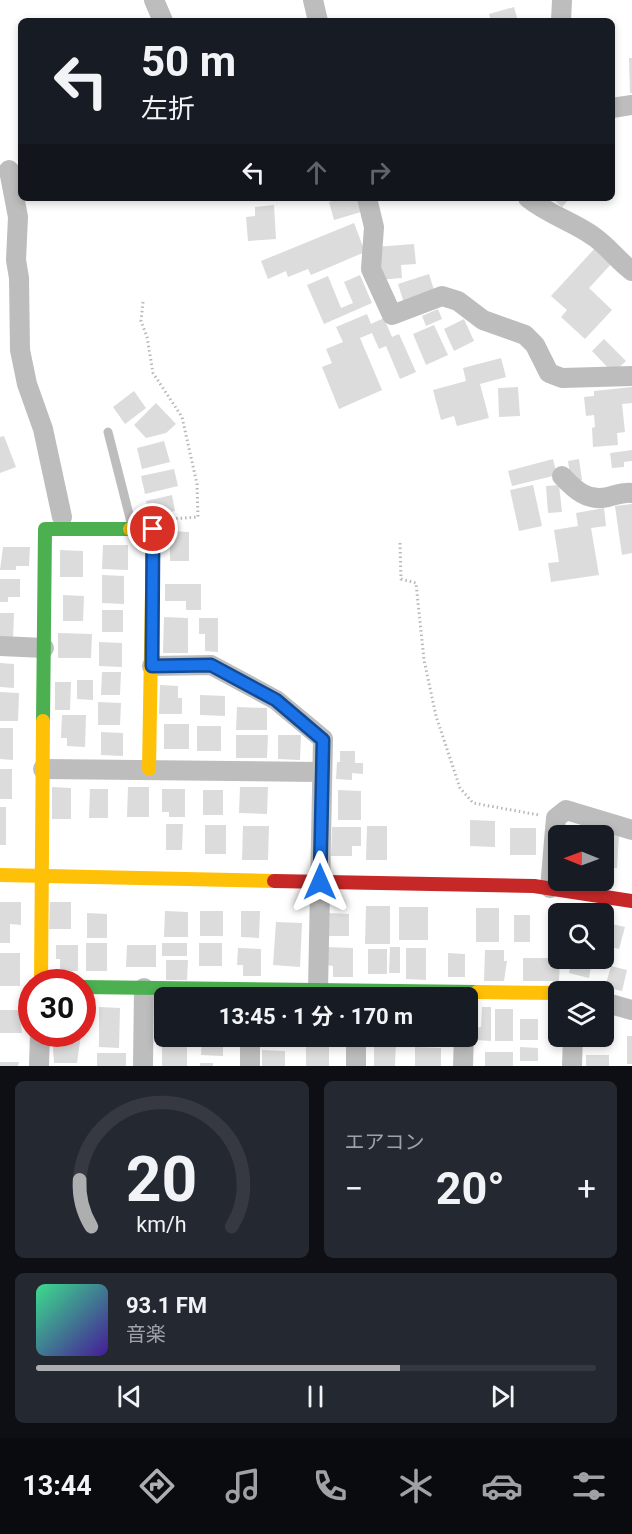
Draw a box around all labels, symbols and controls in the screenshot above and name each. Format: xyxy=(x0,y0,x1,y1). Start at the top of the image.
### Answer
text: 50 m xyxy=(141,37,236,86)
icon: left xyxy=(42,42,120,120)
text: 左折 xyxy=(141,93,195,125)
icon: left xyxy=(237,156,270,189)
icon: ahead xyxy=(300,156,333,189)
icon: right xyxy=(363,156,396,189)
pin xyxy=(127,503,178,554)
icon: arrive xyxy=(136,512,169,545)
north arrow xyxy=(548,825,614,891)
map controls xyxy=(548,825,614,1047)
position arrow xyxy=(288,850,352,914)
button: search xyxy=(548,903,614,969)
speed limit sign: 30 xyxy=(18,969,96,1047)
button: layers xyxy=(548,981,614,1047)
text: 13:45 · 1 分 · 170 m xyxy=(219,1004,413,1029)
text: エアコン xyxy=(345,1130,425,1154)
text: 20 xyxy=(126,1143,198,1216)
text: 20° xyxy=(436,1162,505,1215)
text: − xyxy=(345,1169,363,1208)
text: + xyxy=(577,1169,596,1208)
text: km/h xyxy=(137,1212,187,1237)
text: 93.1 FM xyxy=(126,1293,207,1318)
text: 音楽 xyxy=(126,1322,166,1346)
icon: previous xyxy=(113,1380,146,1413)
icon: pause xyxy=(299,1380,332,1413)
icon: next xyxy=(486,1380,519,1413)
icon: directions xyxy=(136,1465,178,1507)
icon: music xyxy=(222,1465,264,1507)
icon: phone xyxy=(309,1465,351,1507)
icon: climate xyxy=(395,1465,437,1507)
icon: car xyxy=(481,1465,523,1507)
icon: filters xyxy=(568,1465,610,1507)
text: 13:44 xyxy=(22,1470,92,1502)

